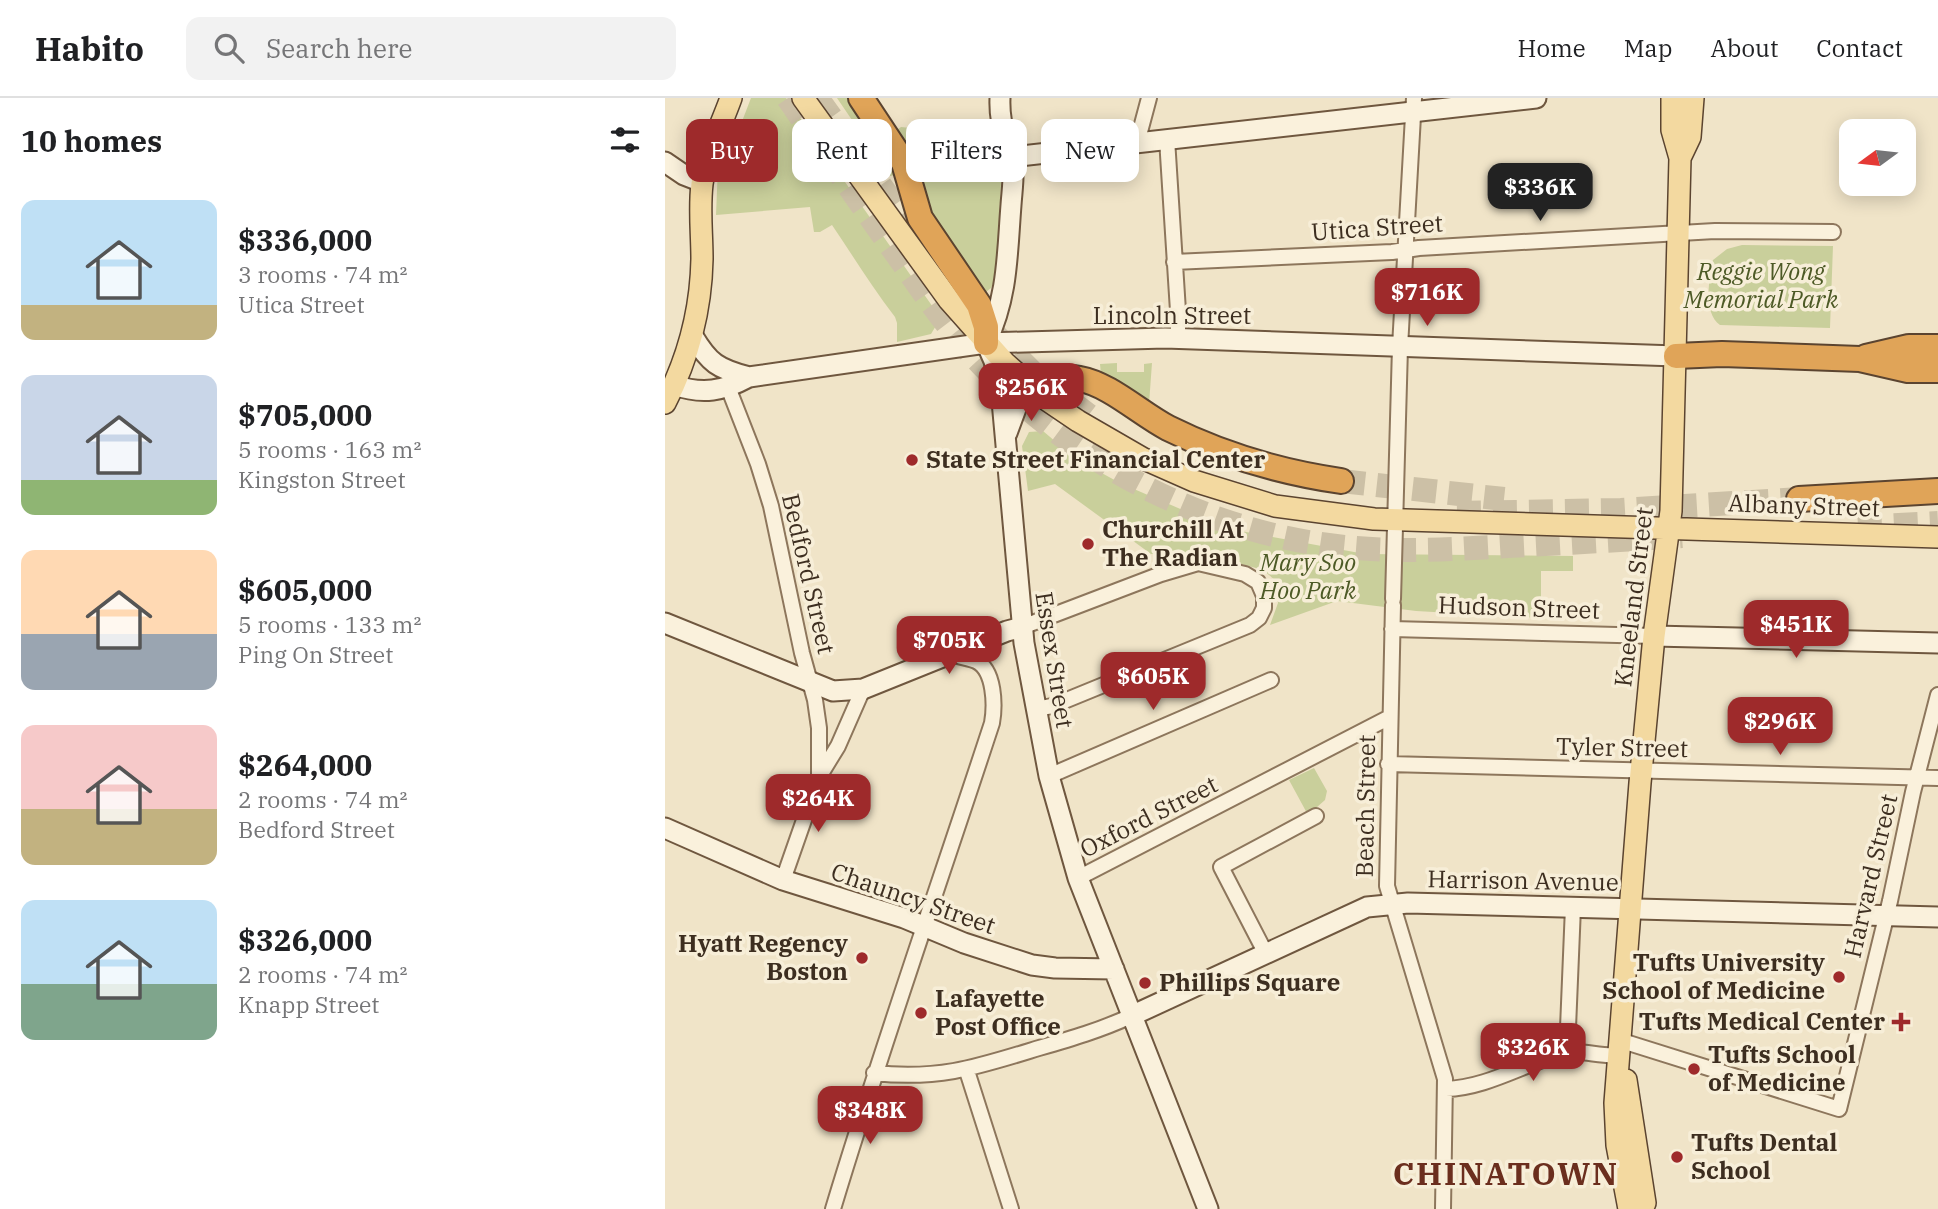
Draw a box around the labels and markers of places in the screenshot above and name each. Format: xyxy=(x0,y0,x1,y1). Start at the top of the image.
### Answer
pin: $336K xyxy=(1491,164,1589,223)
pin: $716K xyxy=(1378,268,1476,328)
pin: $256K xyxy=(982,364,1080,423)
place label: State Street Financial Center xyxy=(926,443,1265,475)
marker: State Street Financial Center xyxy=(904,452,920,468)
place label: Churchill At The Radian xyxy=(1102,513,1244,573)
marker: Churchill At The Radian xyxy=(1080,536,1096,552)
pin: $451K xyxy=(1747,601,1845,660)
pin: $705K xyxy=(900,616,998,676)
pin: $605K xyxy=(1104,652,1202,712)
pin: $296K xyxy=(1731,698,1829,757)
pin: $264K xyxy=(769,774,867,834)
place label: Hyatt Regency Boston xyxy=(678,927,848,987)
place label: Tufts University School of Medicine xyxy=(1602,946,1825,1006)
marker: Hyatt Regency Boston xyxy=(854,950,870,966)
place label: Phillips Square xyxy=(1159,966,1340,998)
marker: Tufts University School of Medicine xyxy=(1831,969,1847,985)
marker: Phillips Square xyxy=(1137,975,1153,991)
place label: Lafayette Post Office xyxy=(935,982,1061,1042)
marker: Lafayette Post Office xyxy=(913,1005,929,1021)
place label: Tufts Medical Center xyxy=(1639,1005,1885,1037)
marker: Tufts Medical Center xyxy=(1891,1012,1911,1032)
pin: $326K xyxy=(1484,1024,1582,1083)
place label: Tufts School of Medicine xyxy=(1708,1038,1856,1098)
marker: Tufts School of Medicine xyxy=(1686,1061,1702,1077)
pin: $348K xyxy=(821,1086,919,1146)
place label: Tufts Dental School xyxy=(1691,1126,1838,1186)
marker: Tufts Dental School xyxy=(1669,1149,1685,1165)

